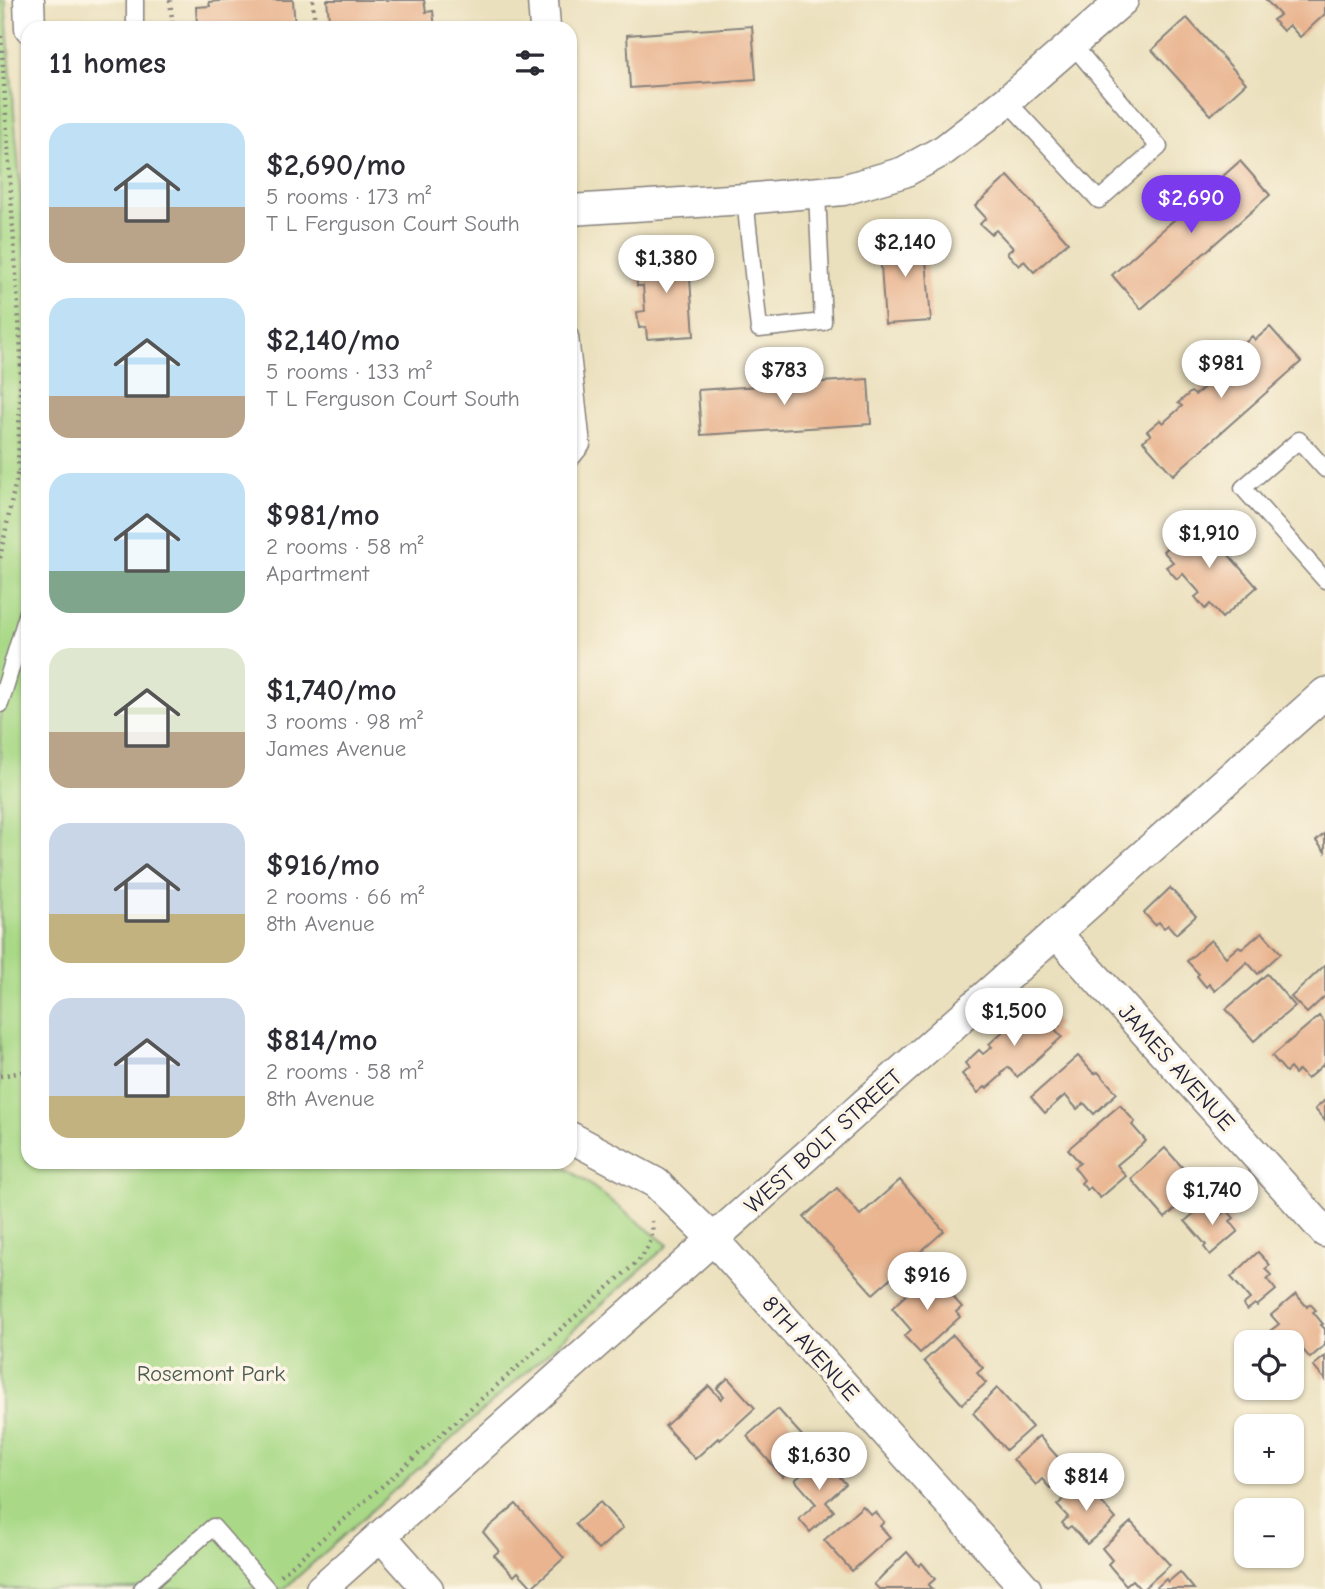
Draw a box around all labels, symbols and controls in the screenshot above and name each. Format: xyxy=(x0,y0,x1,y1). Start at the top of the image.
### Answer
icon: filters xyxy=(511,44,549,82)
text: 11 homes xyxy=(49,46,166,81)
text: $2,690/mo xyxy=(266,148,406,183)
icon: home xyxy=(105,151,189,235)
pin: $2,690 xyxy=(1134,176,1248,235)
text: 5 rooms · 173 m² xyxy=(266,183,431,210)
text: $2,690 xyxy=(1158,184,1224,211)
text: T L Ferguson Court South xyxy=(266,210,520,237)
pin: $2,140 xyxy=(848,219,962,279)
text: $2,140 xyxy=(874,228,936,255)
pin: $1,380 xyxy=(609,236,723,295)
text: $1,380 xyxy=(634,244,698,271)
text: $2,140/mo xyxy=(266,323,400,358)
icon: home xyxy=(105,326,189,410)
pin: $981 xyxy=(1180,340,1262,400)
pin: $783 xyxy=(743,348,825,407)
text: $981 xyxy=(1198,349,1244,376)
text: $783 xyxy=(761,356,807,383)
text: 5 rooms · 133 m² xyxy=(266,358,432,385)
text: T L Ferguson Court South xyxy=(266,385,520,412)
text: $981/mo xyxy=(266,498,379,533)
icon: home xyxy=(105,501,189,585)
pin: $1,910 xyxy=(1152,510,1266,570)
text: $1,910 xyxy=(1178,519,1240,546)
text: 2 rooms · 58 m² xyxy=(266,533,424,560)
text: Apartment xyxy=(266,560,369,587)
text: $1,740/mo xyxy=(266,673,396,708)
icon: home xyxy=(105,676,189,760)
text: 3 rooms · 98 m² xyxy=(266,708,423,735)
text: James Avenue xyxy=(266,735,406,762)
text: $916/mo xyxy=(266,848,380,883)
icon: home xyxy=(105,851,189,935)
text: 2 rooms · 66 m² xyxy=(266,883,424,910)
text: 8th Avenue xyxy=(266,910,374,937)
pin: $1,500 xyxy=(957,988,1071,1048)
text: $1,500 xyxy=(981,997,1047,1024)
street label: JAMES AVENUE xyxy=(1113,999,1241,1136)
text: $814/mo xyxy=(266,1023,378,1058)
icon: home xyxy=(105,1026,189,1110)
text: 2 rooms · 58 m² xyxy=(266,1058,424,1085)
street label: WEST BOLT STREET xyxy=(739,1064,908,1219)
text: 8th Avenue xyxy=(266,1085,374,1112)
pin: $1,740 xyxy=(1155,1168,1269,1227)
text: $1,740 xyxy=(1182,1176,1242,1203)
pin: $916 xyxy=(886,1252,968,1312)
text: $916 xyxy=(904,1261,950,1288)
street label: 8TH AVENUE xyxy=(757,1290,865,1406)
map controls xyxy=(1234,1330,1304,1568)
button: locate xyxy=(1234,1330,1304,1400)
park label: Rosemont Park xyxy=(137,1360,285,1387)
button: + xyxy=(1234,1414,1304,1484)
pin: $1,630 xyxy=(762,1432,876,1492)
text: $1,630 xyxy=(787,1441,851,1468)
pin: $814 xyxy=(1045,1454,1127,1513)
text: $814 xyxy=(1063,1462,1109,1489)
button: − xyxy=(1234,1498,1304,1568)

